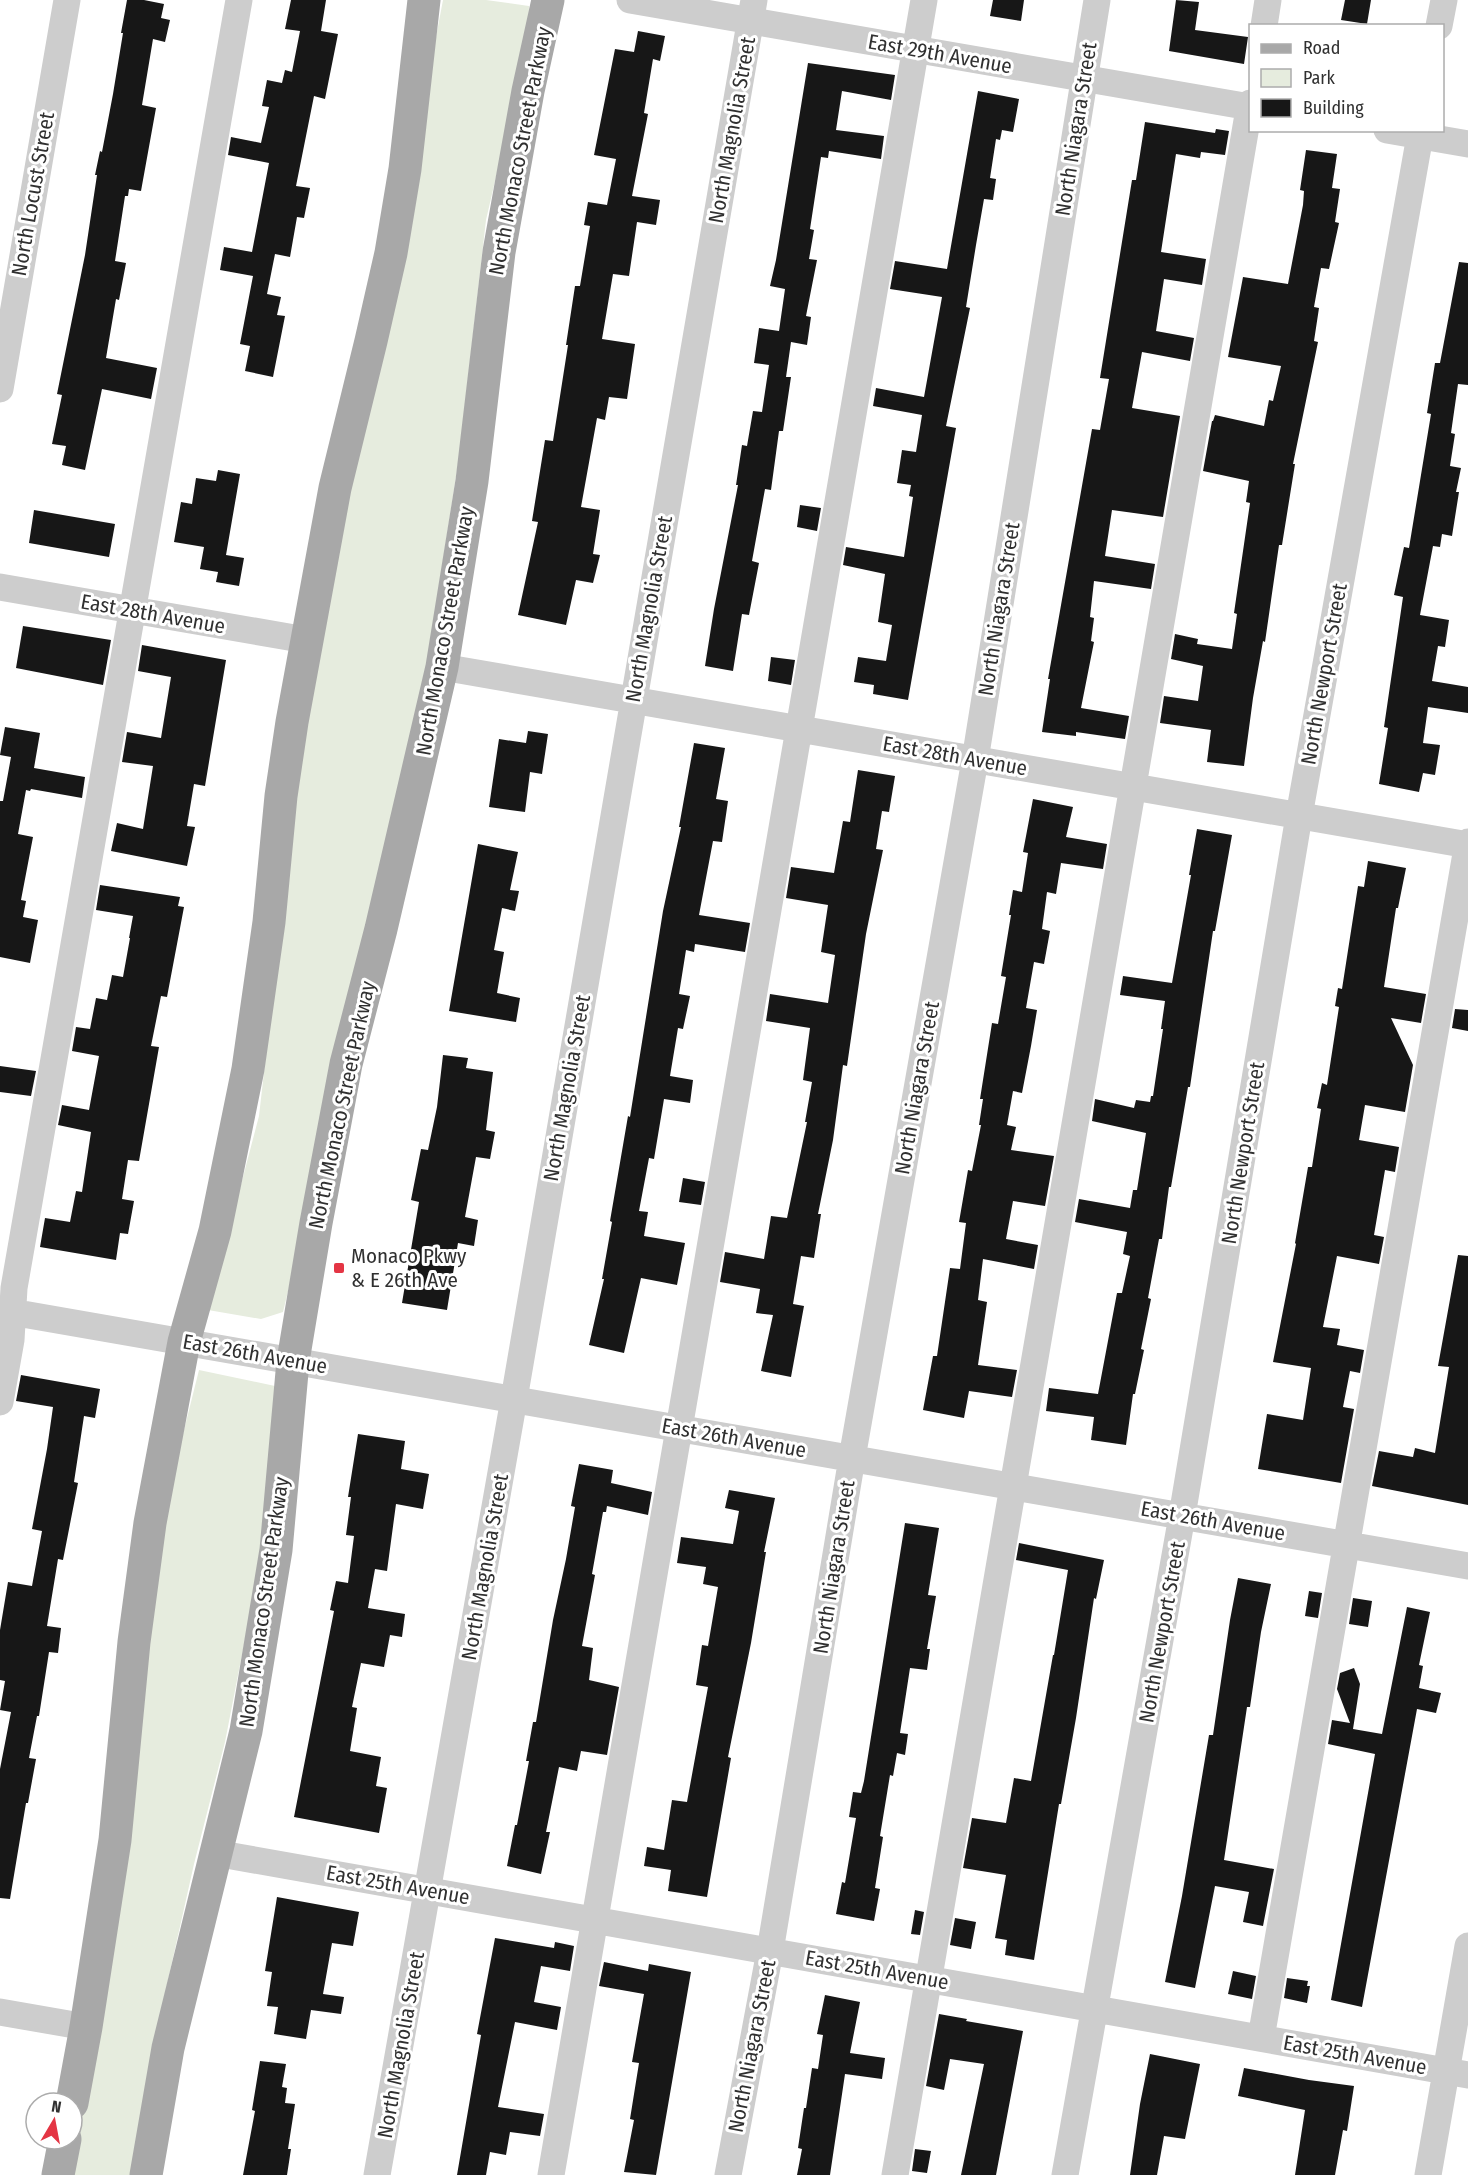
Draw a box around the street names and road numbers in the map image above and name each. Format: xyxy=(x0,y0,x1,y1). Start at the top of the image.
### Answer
street label: North Monaco Street Parkway xyxy=(483,24,557,277)
street label: East 29th Avenue xyxy=(866,29,1014,79)
street label: North Magnolia Street xyxy=(703,35,761,225)
street label: North Niagara Street xyxy=(1049,40,1103,218)
street label: North Locust Street xyxy=(6,110,60,278)
street label: North Monaco Street Parkway xyxy=(410,504,480,758)
street label: North Magnolia Street xyxy=(620,514,678,704)
street label: North Niagara Street xyxy=(972,520,1026,698)
street label: North Newport Street xyxy=(1295,581,1353,767)
street label: East 28th Avenue xyxy=(79,588,227,640)
street label: East 28th Avenue xyxy=(881,730,1029,782)
street label: North Monaco Street Parkway xyxy=(303,978,381,1231)
street label: North Magnolia Street xyxy=(538,993,596,1183)
street label: North Niagara Street xyxy=(889,999,945,1177)
street label: North Newport Street xyxy=(1216,1060,1270,1246)
street label: East 26th Avenue xyxy=(181,1329,329,1379)
street label: East 26th Avenue xyxy=(660,1413,808,1463)
street label: North Magnolia Street xyxy=(456,1472,514,1662)
street label: North Monaco Street Parkway xyxy=(234,1475,295,1729)
street label: North Niagara Street xyxy=(807,1478,861,1656)
street label: East 26th Avenue xyxy=(1139,1496,1287,1546)
street label: North Newport Street xyxy=(1133,1539,1191,1725)
street label: East 25th Avenue xyxy=(324,1860,472,1910)
street label: East 25th Avenue xyxy=(803,1945,951,1995)
street label: North Magnolia Street xyxy=(372,1950,430,2140)
street label: North Niagara Street xyxy=(723,1957,782,2135)
street label: East 25th Avenue xyxy=(1281,2030,1429,2080)

